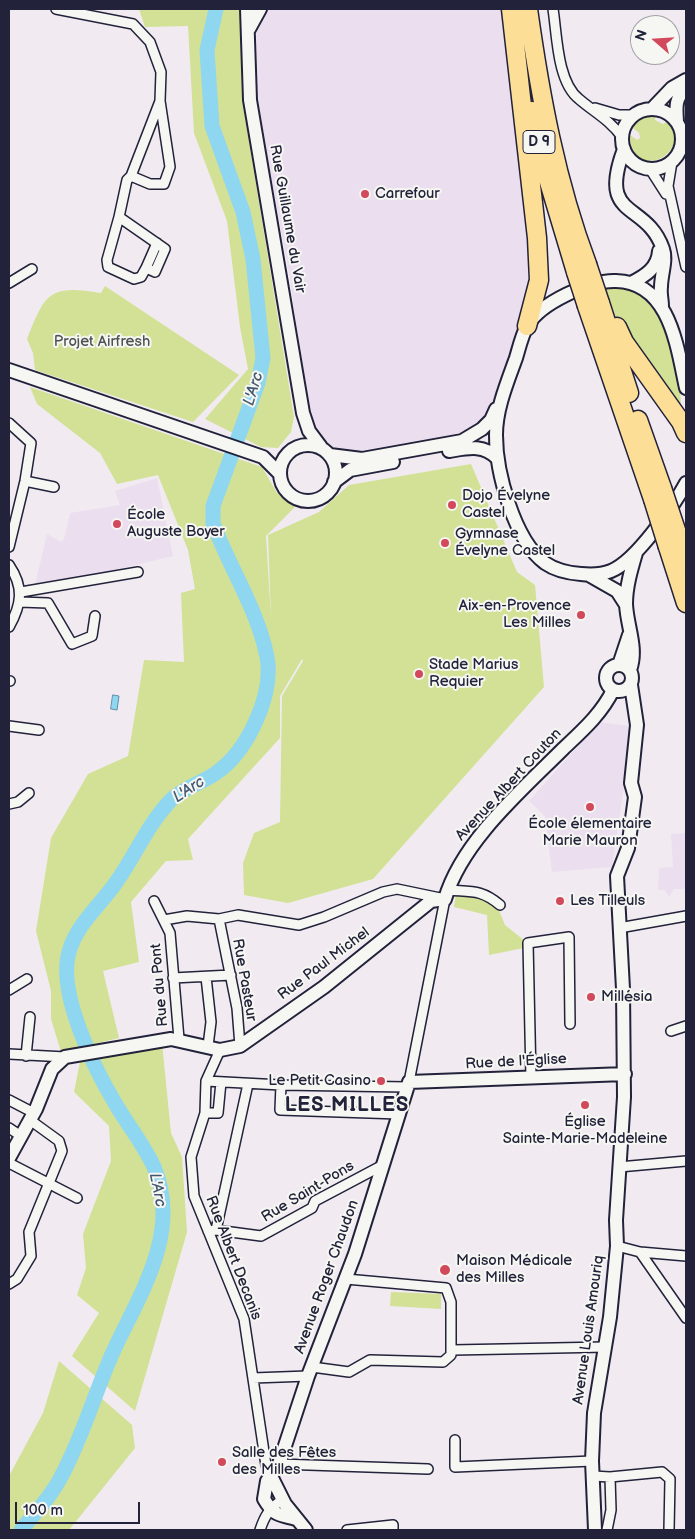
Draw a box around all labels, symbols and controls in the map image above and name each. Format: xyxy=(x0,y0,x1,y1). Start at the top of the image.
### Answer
north arrow xyxy=(630,15,680,65)
text: N xyxy=(632,28,651,43)
road number: D 9 xyxy=(523,130,555,154)
street label: Rue Guillaume du Vair xyxy=(265,143,309,295)
place label: Carrefour xyxy=(375,185,440,203)
marker: Carrefour xyxy=(359,188,371,200)
park label: Projet Airfresh xyxy=(54,333,150,351)
water label: L'Arc xyxy=(240,370,268,408)
place label: Dojo Évelyne Castel xyxy=(462,487,550,522)
marker: Dojo Évelyne Castel xyxy=(446,499,458,511)
place label: École Auguste Boyer xyxy=(127,506,225,541)
marker: École Auguste Boyer xyxy=(111,518,123,530)
place label: Gymnase Évelyne Castel xyxy=(455,525,555,560)
marker: Gymnase Évelyne Castel xyxy=(439,537,451,549)
place label: Aix-en-Provence Les Milles xyxy=(459,597,571,632)
marker: Aix-en-Provence Les Milles xyxy=(575,609,587,621)
place label: Stade Marius Requier xyxy=(429,656,518,691)
marker: Stade Marius Requier xyxy=(413,668,425,680)
street label: Avenue Albert Couton xyxy=(452,725,566,845)
water label: L'Arc xyxy=(169,773,209,807)
marker: École élementaire Marie Mauron xyxy=(584,801,596,813)
place label: École élementaire Marie Mauron xyxy=(528,815,652,850)
place label: Les Tilleuls xyxy=(570,892,645,910)
marker: Les Tilleuls xyxy=(554,895,566,907)
street label: Rue Paul Michel xyxy=(275,924,373,1004)
street label: Rue Pasteur xyxy=(228,937,260,1023)
street label: Rue du Pont xyxy=(147,943,173,1027)
place label: Millésia xyxy=(601,988,652,1006)
marker: Millésia xyxy=(585,991,597,1003)
street label: Rue de l'Église xyxy=(465,1050,567,1074)
place label: Le Petit Casino xyxy=(268,1072,371,1090)
marker: Le Petit Casino xyxy=(375,1075,387,1087)
district label: LES MILLES xyxy=(284,1094,410,1118)
marker: Église Sainte-Marie-Madeleine xyxy=(579,1099,591,1111)
place label: Église Sainte-Marie-Madeleine xyxy=(503,1113,667,1148)
street label: Rue Saint-Pons xyxy=(258,1157,358,1227)
water label: L'Arc xyxy=(144,1171,170,1209)
street label: Rue Albert Decanis xyxy=(201,1193,265,1323)
street label: Avenue Roger Chaudon xyxy=(291,1198,363,1356)
place label: Maison Médicale des Milles xyxy=(456,1252,572,1287)
street label: Avenue Louis Amouriq xyxy=(570,1254,608,1406)
marker: Maison Médicale des Milles xyxy=(438,1263,452,1277)
place label: Salle des Fêtes des Milles xyxy=(232,1444,336,1479)
marker: Salle des Fêtes des Milles xyxy=(216,1456,228,1468)
scale bar xyxy=(18,1492,142,1524)
text: 100 m xyxy=(23,1501,63,1520)

